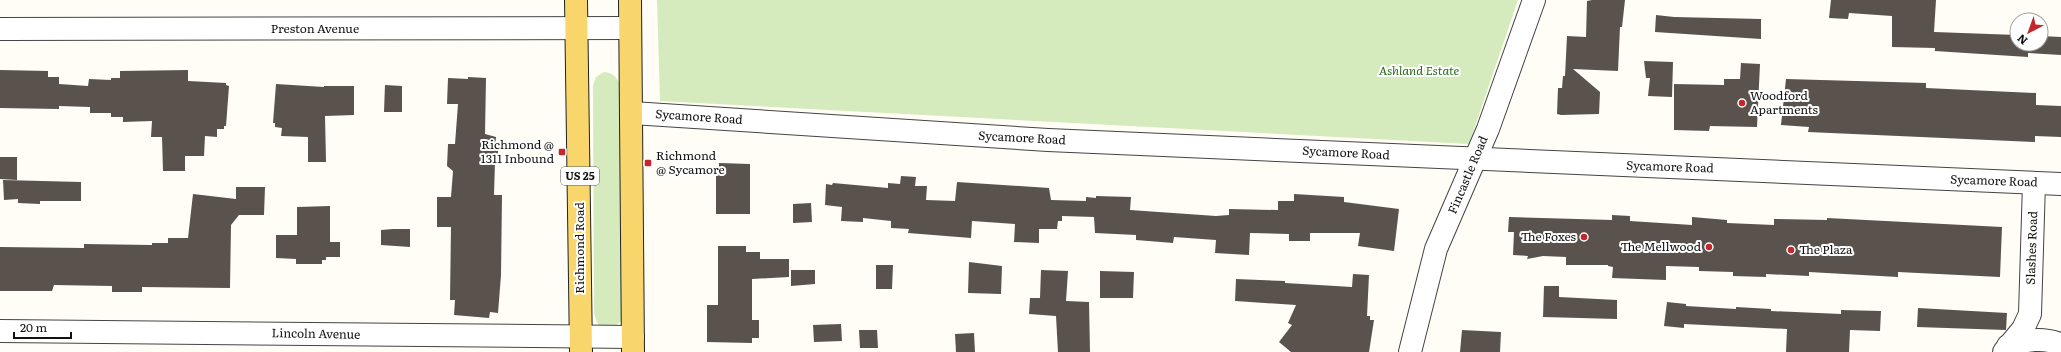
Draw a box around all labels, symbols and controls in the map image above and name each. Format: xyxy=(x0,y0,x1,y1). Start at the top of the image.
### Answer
north arrow xyxy=(2009,12,2049,52)
street label: Preston Avenue xyxy=(271,19,359,37)
text: N xyxy=(2013,31,2031,49)
park label: Ashland Estate xyxy=(1379,61,1460,79)
place label: Woodford Apartments xyxy=(1750,86,1818,118)
marker: Woodford Apartments xyxy=(1737,98,1747,108)
street label: Sycamore Road xyxy=(655,104,744,128)
street label: Sycamore Road xyxy=(978,126,1067,148)
street label: Fincastle Road xyxy=(1443,132,1492,216)
place label: Richmond @ 1311 Inbound xyxy=(481,135,555,167)
street label: Sycamore Road xyxy=(1302,141,1391,163)
place label: Richmond @ Sycamore xyxy=(656,146,725,178)
marker: Richmond @ 1311 Inbound xyxy=(557,147,567,157)
street label: Sycamore Road xyxy=(1626,155,1715,177)
marker: Richmond @ Sycamore xyxy=(643,158,653,168)
road number: US 25 xyxy=(561,167,599,185)
street label: Sycamore Road xyxy=(1950,169,2039,191)
street label: Richmond Road xyxy=(570,202,588,294)
street label: Slashes Road xyxy=(2021,210,2041,285)
place label: The Foxes xyxy=(1521,227,1577,245)
marker: The Foxes xyxy=(1579,232,1589,242)
place label: The Mellwood xyxy=(1620,237,1702,255)
place label: The Plaza xyxy=(1799,240,1853,258)
marker: The Mellwood xyxy=(1704,242,1714,252)
marker: The Plaza xyxy=(1786,245,1796,255)
scale bar xyxy=(14,314,71,340)
text: 20 m xyxy=(20,318,47,336)
street label: Lincoln Avenue xyxy=(271,323,361,343)

